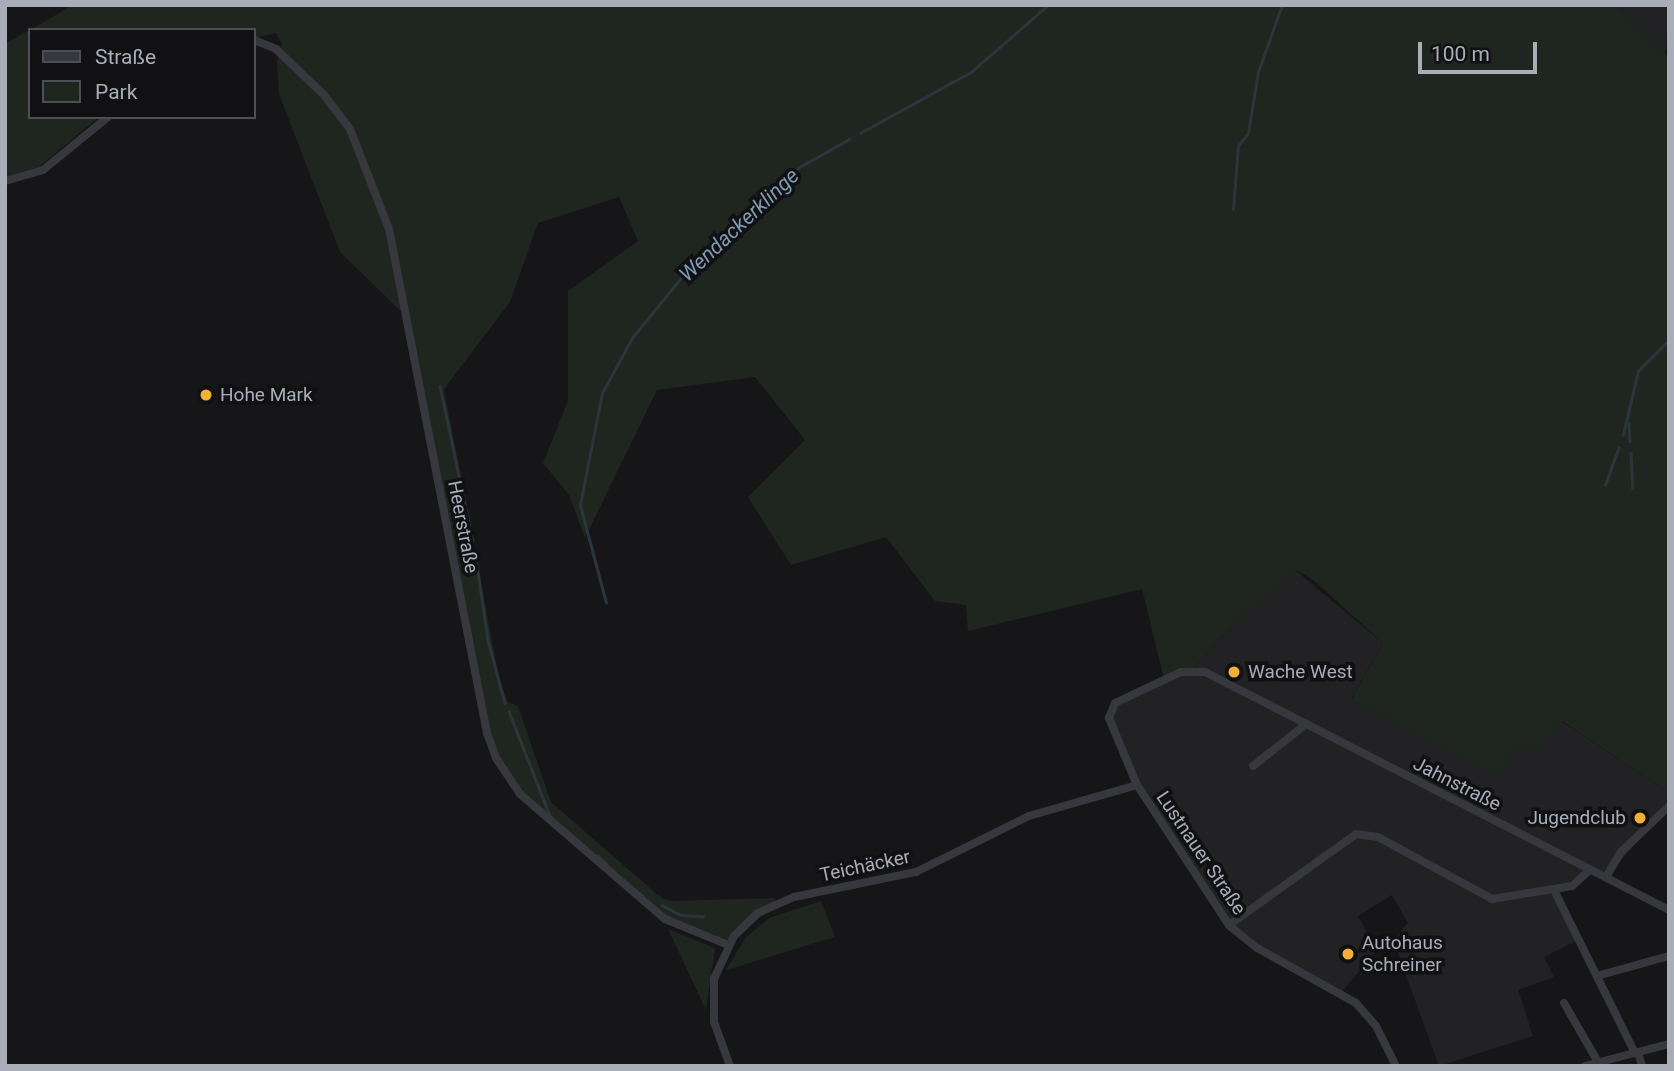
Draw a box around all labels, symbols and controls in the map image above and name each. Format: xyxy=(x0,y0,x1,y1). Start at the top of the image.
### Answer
legend xyxy=(28,28,256,119)
scale bar xyxy=(1422,28,1541,72)
text: 100 m xyxy=(1431,42,1490,66)
text: Straße xyxy=(95,45,156,69)
text: Park xyxy=(95,80,137,104)
water label: Wendackerklinge xyxy=(674,163,804,287)
place label: Hohe Mark xyxy=(220,384,313,406)
marker: Hohe Mark xyxy=(198,387,214,403)
street label: Heerstraße xyxy=(443,479,483,575)
place label: Wache West xyxy=(1248,661,1353,683)
marker: Wache West xyxy=(1226,664,1242,680)
street label: Jahnstraße xyxy=(1409,752,1505,816)
street label: Lustnauer Straße xyxy=(1151,787,1251,919)
place label: Jugendclub xyxy=(1527,807,1626,829)
marker: Jugendclub xyxy=(1632,810,1648,826)
street label: Teichäcker xyxy=(818,845,912,887)
place label: Autohaus Schreiner xyxy=(1362,932,1443,976)
marker: Autohaus Schreiner xyxy=(1340,946,1356,962)

